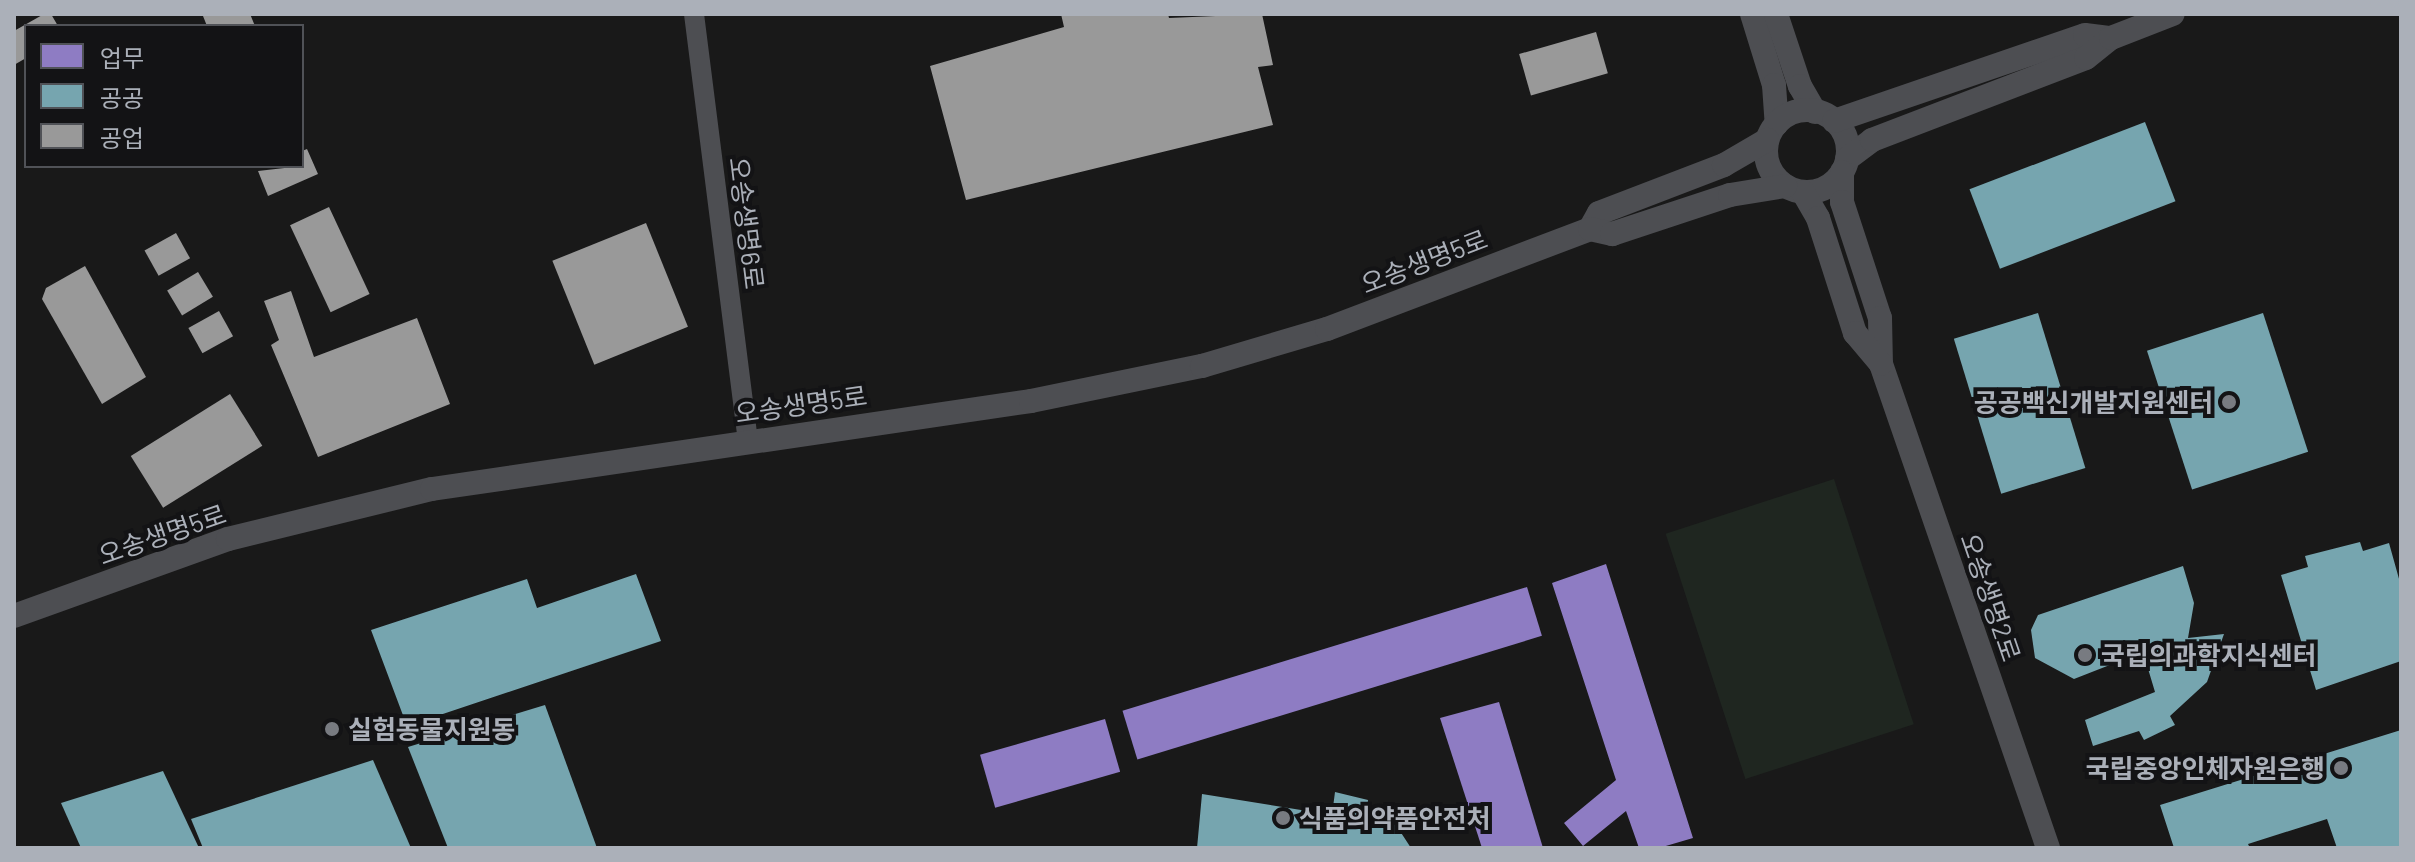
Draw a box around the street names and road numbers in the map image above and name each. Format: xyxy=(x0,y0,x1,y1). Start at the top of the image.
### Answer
street label: 오송생명6로 xyxy=(723,155,771,291)
street label: 오송생명5로 xyxy=(1356,223,1492,299)
street label: 오송생명5로 xyxy=(733,379,869,429)
street label: 오송생명5로 xyxy=(94,498,230,570)
street label: 오송생명2로 xyxy=(1955,529,2027,665)

